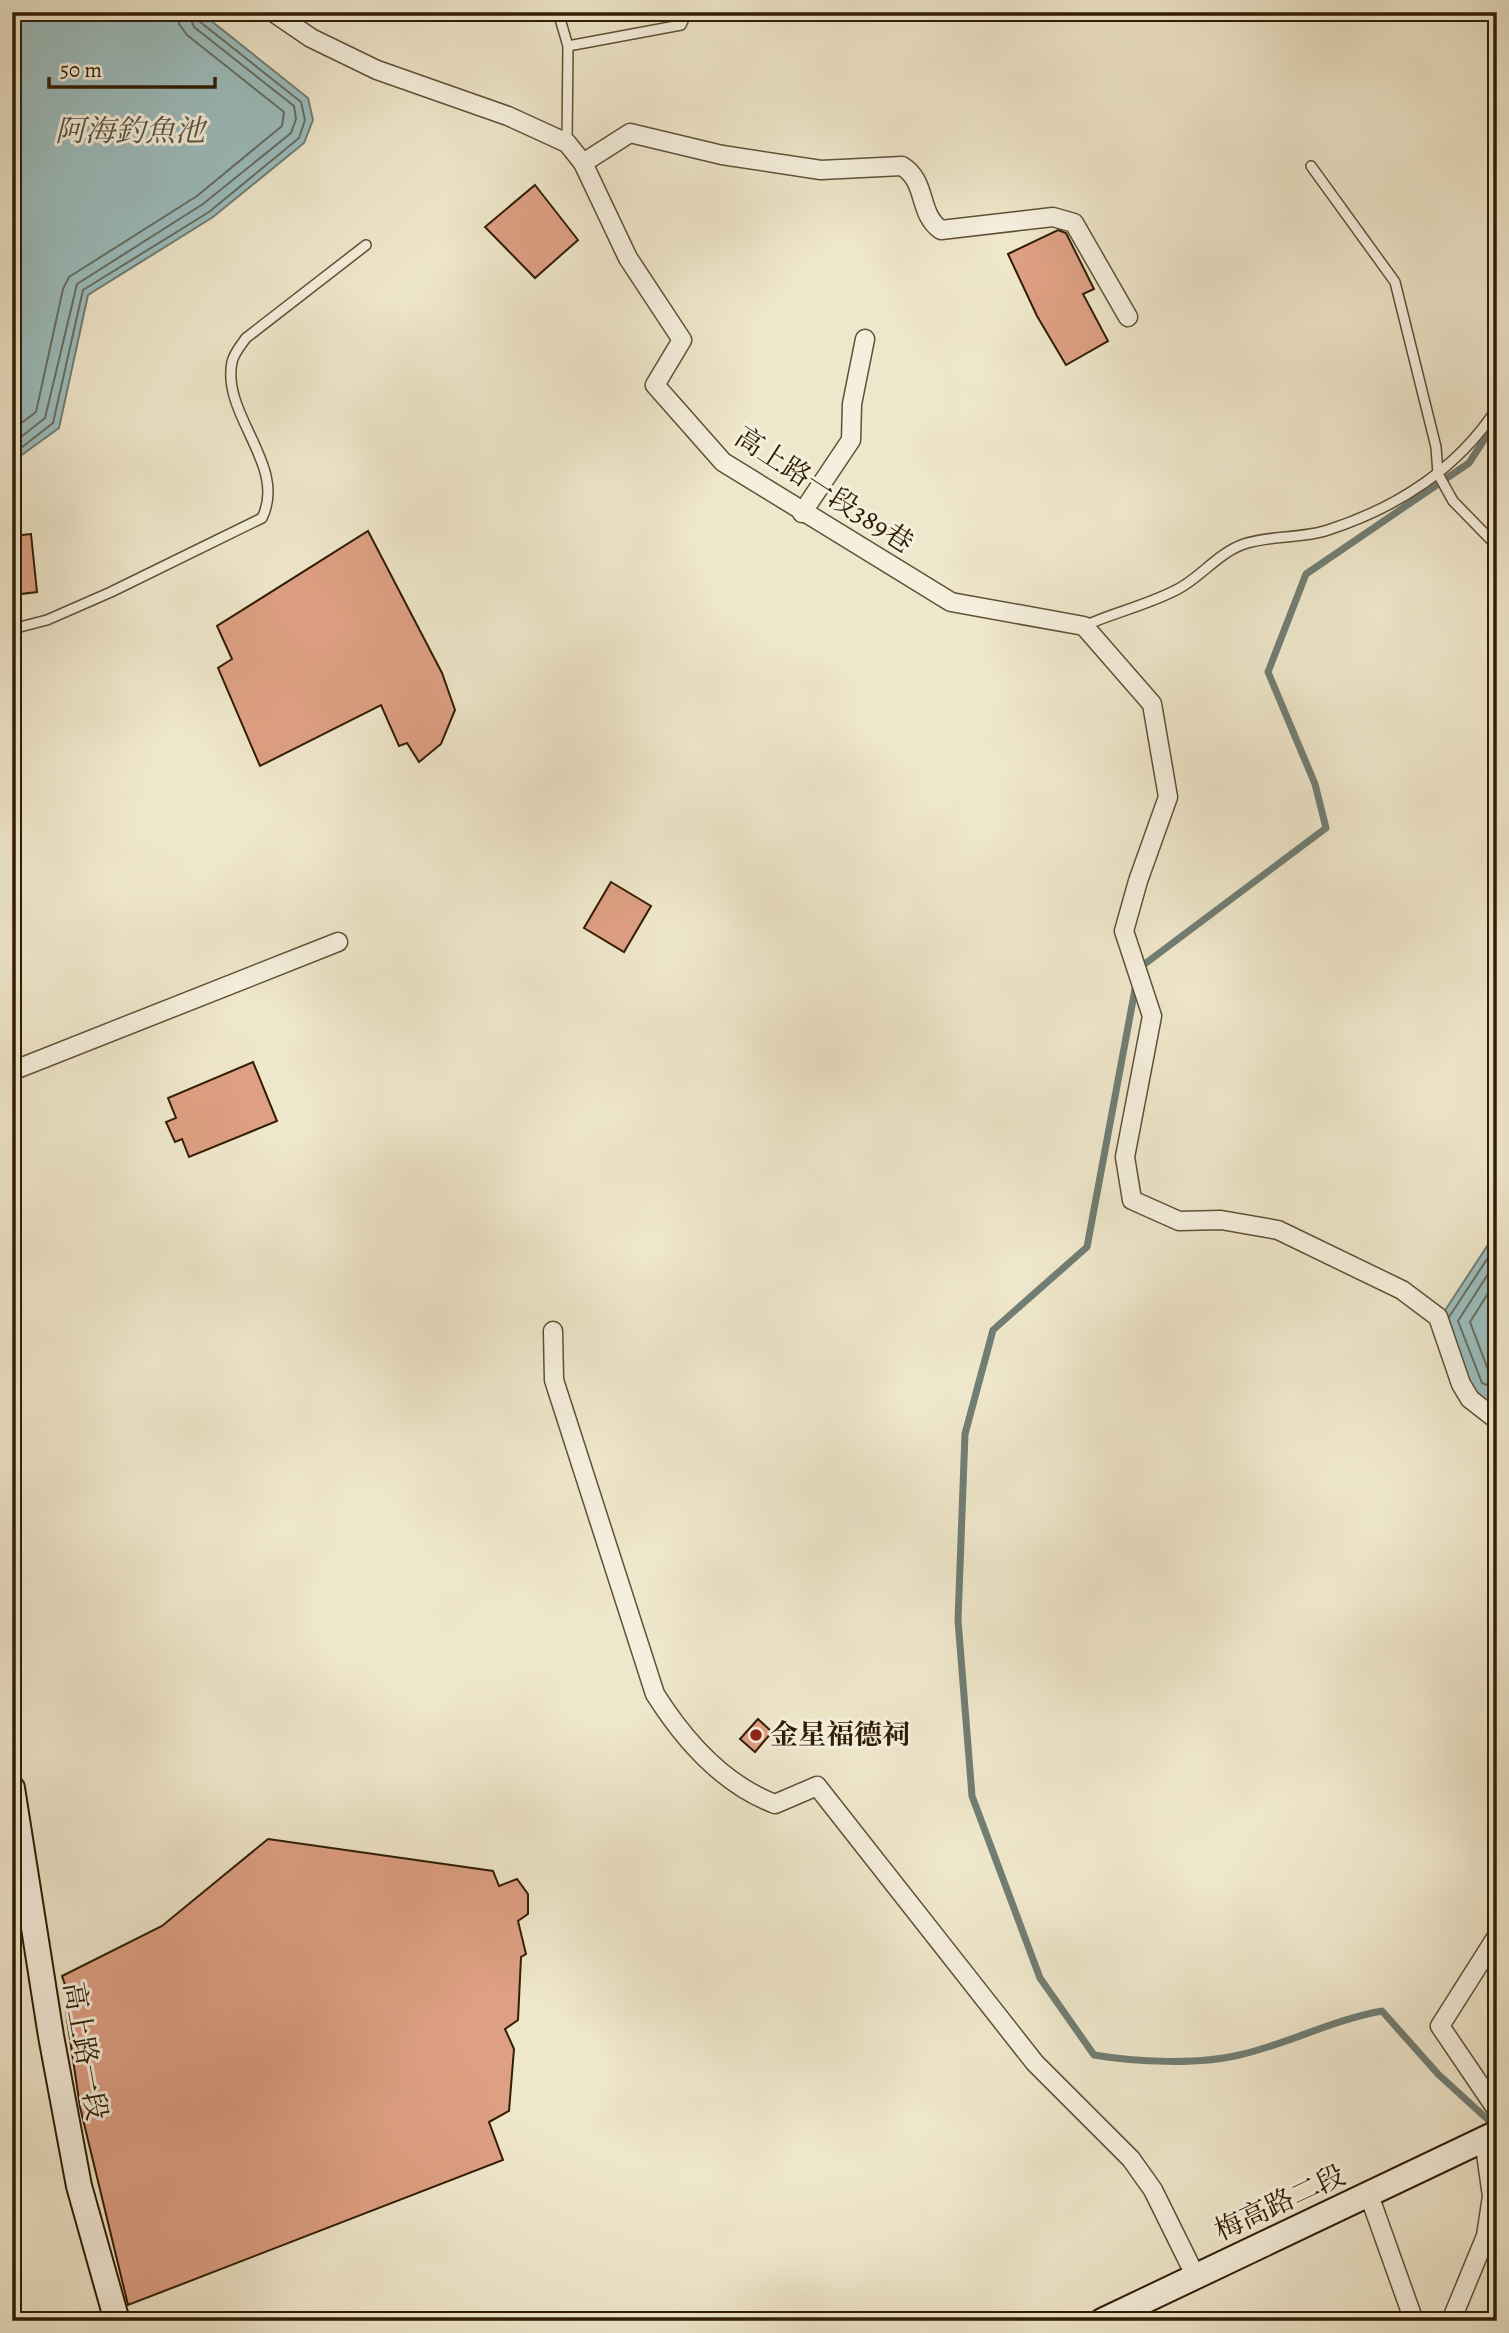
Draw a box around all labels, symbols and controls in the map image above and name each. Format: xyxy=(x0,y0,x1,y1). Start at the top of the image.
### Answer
scale bar xyxy=(49,46,215,90)
text: 50 m xyxy=(60,56,102,84)
water label: 阿海釣魚池 xyxy=(55,111,208,151)
street label: 高上路一段389巷 xyxy=(727,418,921,562)
place label: 金星福德祠 xyxy=(770,1716,910,1754)
marker: 金星福德祠 xyxy=(748,1727,764,1743)
street label: 高上路一段 xyxy=(54,1979,116,2123)
street label: 梅高路二段 xyxy=(1209,2156,1351,2250)

